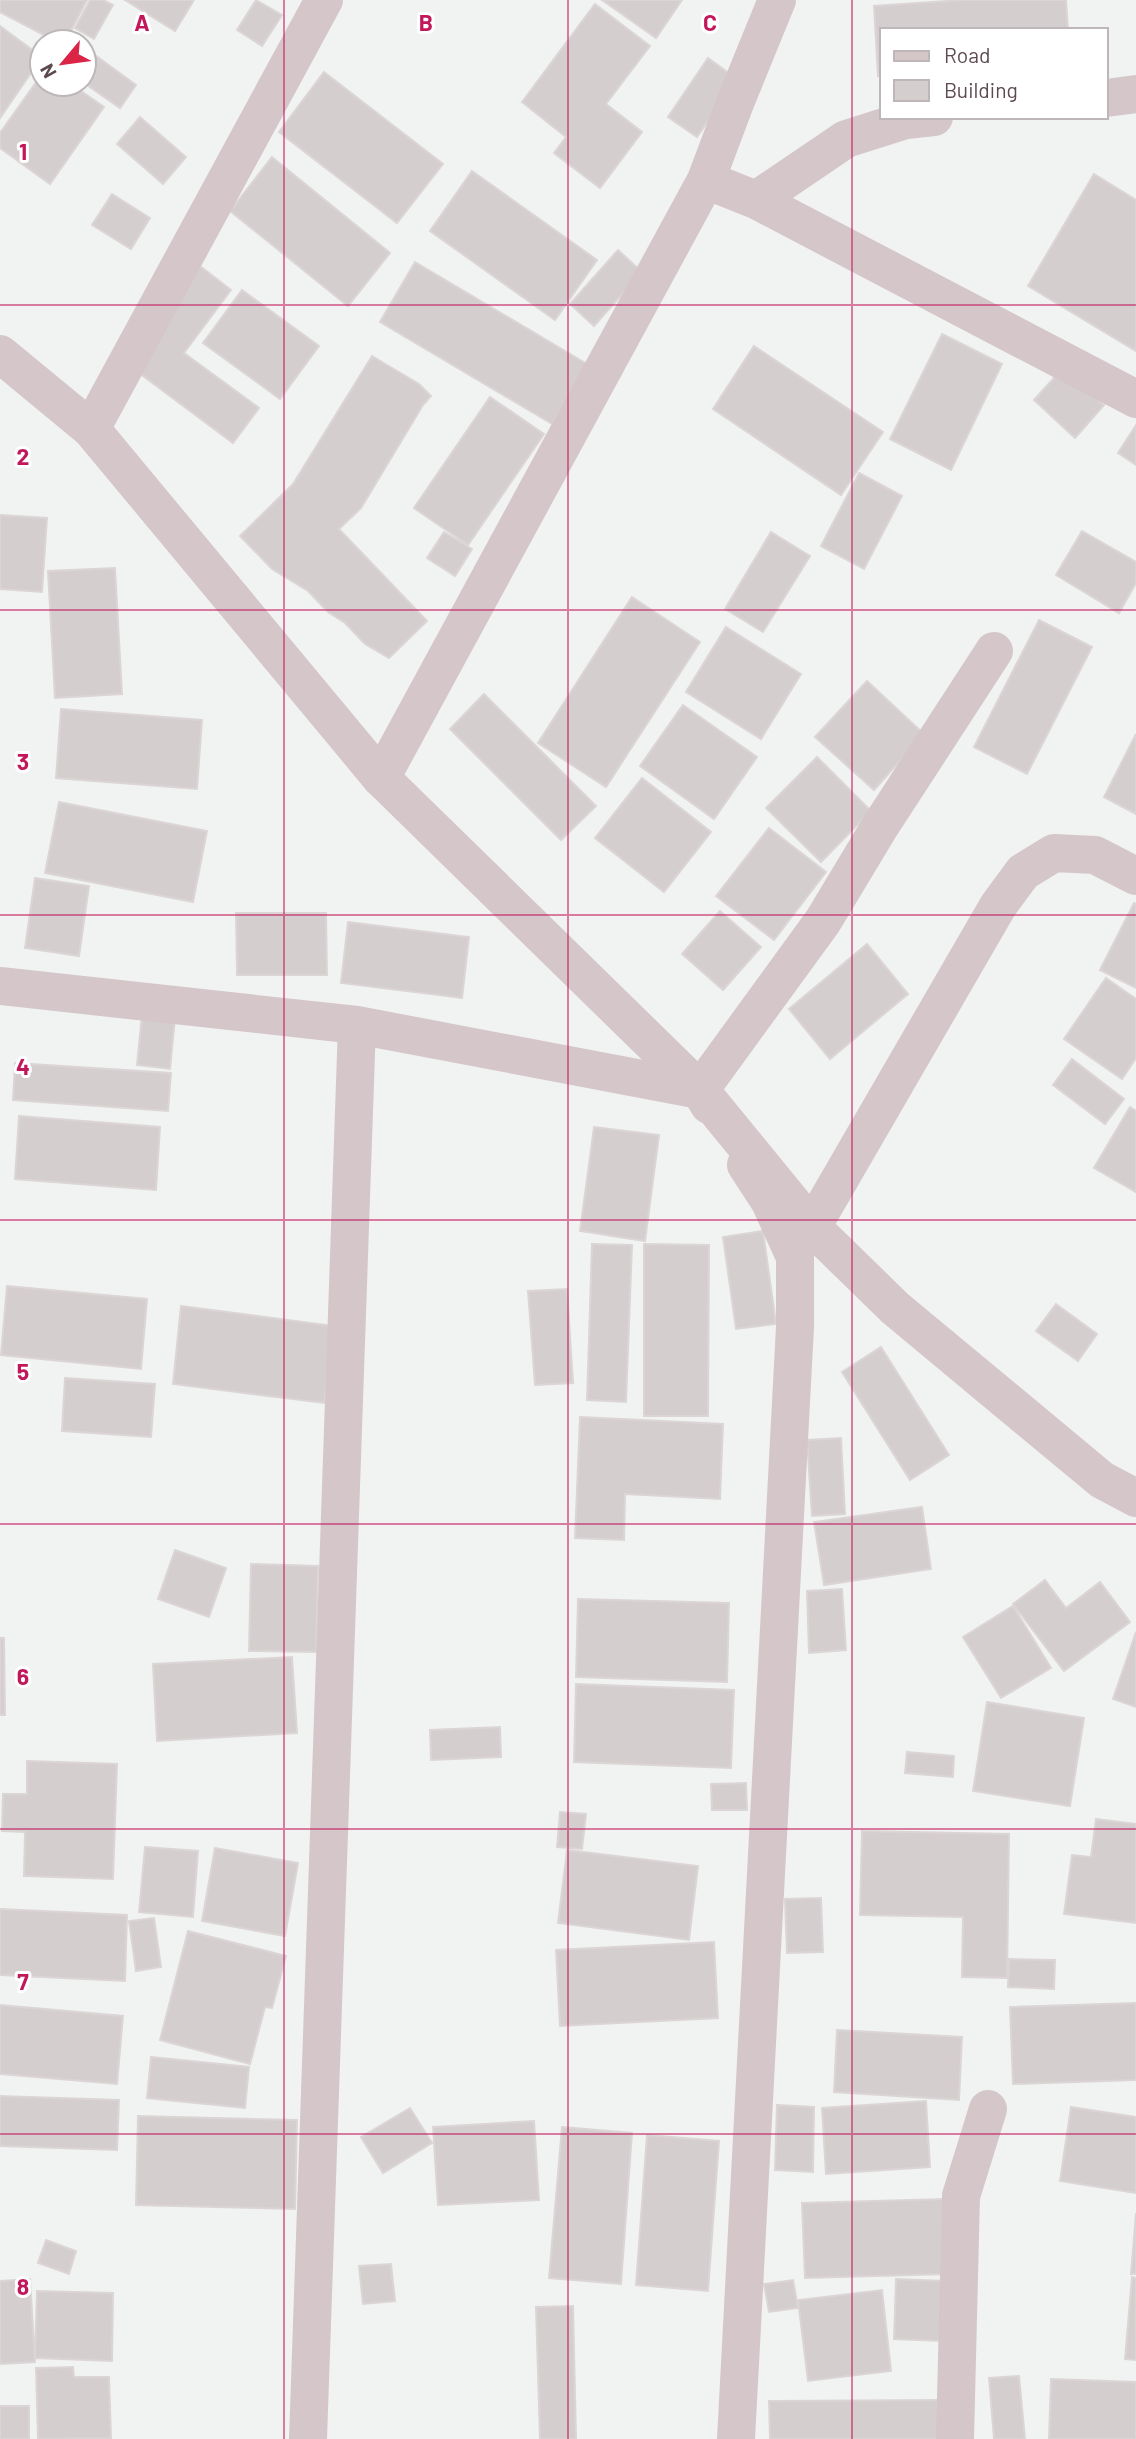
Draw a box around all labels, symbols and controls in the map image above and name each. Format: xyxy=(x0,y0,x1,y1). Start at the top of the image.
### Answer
text: A xyxy=(134,8,150,36)
text: B xyxy=(419,8,433,36)
text: C xyxy=(703,8,717,36)
north arrow xyxy=(28,28,98,98)
legend xyxy=(880,28,1108,119)
text: Road xyxy=(944,42,990,67)
text: N xyxy=(35,60,61,83)
text: Building xyxy=(944,77,1018,102)
text: 1 xyxy=(19,137,27,165)
text: 2 xyxy=(17,442,29,470)
text: 3 xyxy=(17,747,29,775)
text: 4 xyxy=(16,1052,30,1080)
text: 5 xyxy=(17,1357,29,1385)
text: 6 xyxy=(17,1662,29,1690)
text: 7 xyxy=(17,1967,29,1995)
text: 8 xyxy=(17,2272,29,2300)

